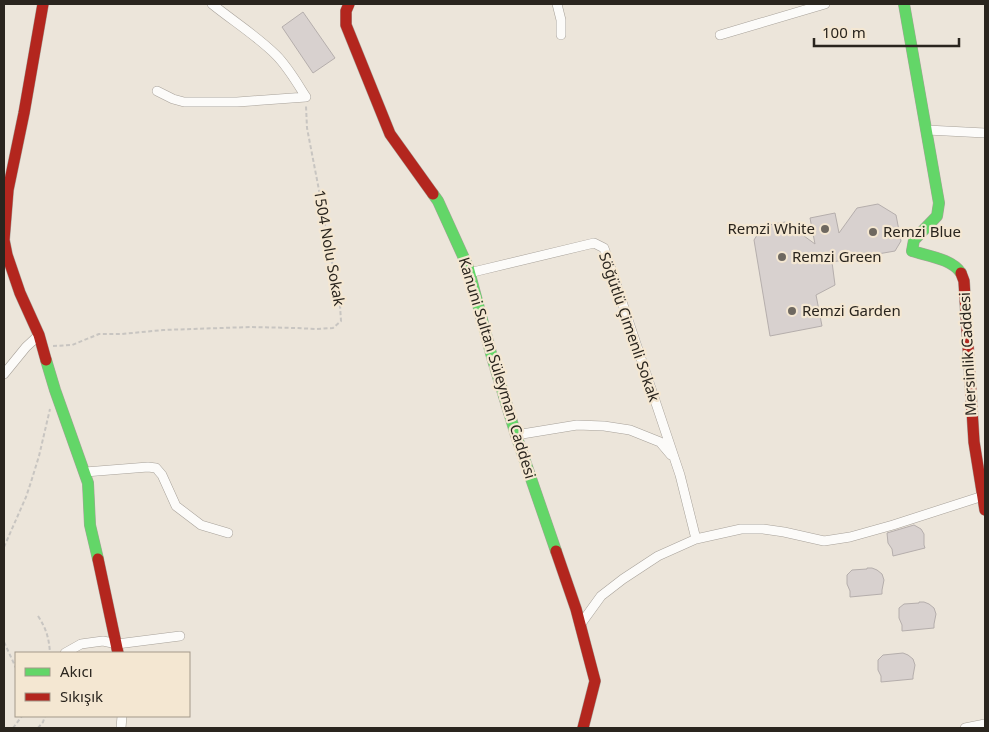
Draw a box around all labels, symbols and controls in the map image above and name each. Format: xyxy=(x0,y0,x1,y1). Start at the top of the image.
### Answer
scale bar xyxy=(814,15,959,47)
text: 100 m xyxy=(822,22,866,42)
street label: 1504 Nolu Sokak xyxy=(310,188,350,307)
place label: Remzi White xyxy=(727,218,815,238)
place label: Remzi Blue xyxy=(883,221,961,241)
marker: Remzi White xyxy=(819,223,831,235)
marker: Remzi Blue xyxy=(867,226,879,238)
place label: Remzi Green xyxy=(792,246,882,266)
street label: Söğütlü Çimenli Sokak xyxy=(595,249,665,404)
marker: Remzi Green xyxy=(776,251,788,263)
street label: Kanuni Sultan Süleyman Caddesi xyxy=(455,255,541,481)
street label: Mersinlik Caddesi xyxy=(954,292,980,417)
place label: Remzi Garden xyxy=(802,300,901,320)
marker: Remzi Garden xyxy=(786,305,798,317)
legend xyxy=(15,652,190,717)
text: Akıcı xyxy=(60,661,93,681)
text: Sıkışık xyxy=(60,686,103,706)

